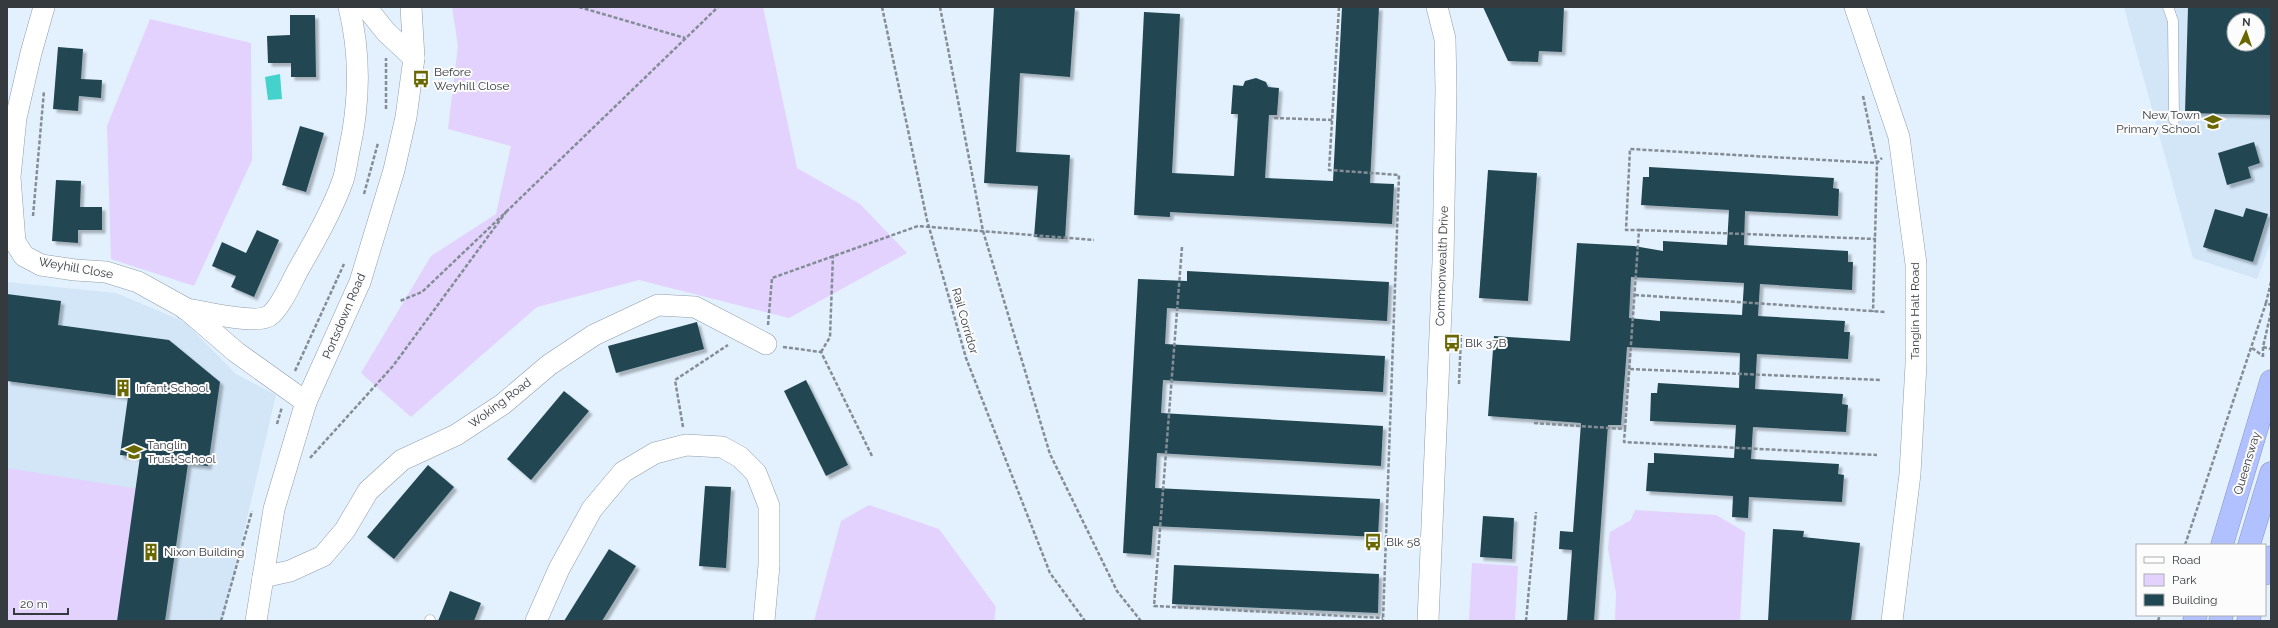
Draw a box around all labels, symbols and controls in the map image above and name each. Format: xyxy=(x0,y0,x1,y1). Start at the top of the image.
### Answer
north arrow xyxy=(2226,12,2266,52)
text: N xyxy=(2242,16,2251,29)
place label: Before Weyhill Close xyxy=(434,65,509,93)
bus stop icon: Before Weyhill Close xyxy=(411,69,431,89)
place label: New Town Primary School xyxy=(2116,108,2201,136)
school or university icon: New Town Primary School xyxy=(2203,112,2223,132)
street label: Commonwealth Drive xyxy=(1433,206,1451,326)
street label: Weyhill Close xyxy=(38,255,114,281)
street label: Tanglin Halt Road xyxy=(1908,262,1922,360)
street label: Portsdown Road xyxy=(320,271,368,361)
street label: Rail Corridor xyxy=(949,286,981,356)
bus stop icon: Blk 37B xyxy=(1442,333,1462,353)
place label: Blk 37B xyxy=(1465,336,1506,350)
street label: Woking Road xyxy=(466,375,534,431)
building icon: Infant School xyxy=(113,378,133,398)
place label: Infant School xyxy=(136,381,210,395)
street label: Queensway xyxy=(2231,429,2263,496)
place label: Tanglin Trust School xyxy=(147,438,217,466)
school or university icon: Tanglin Trust School xyxy=(124,442,144,462)
bus stop icon: Blk 58 xyxy=(1363,532,1383,552)
place label: Blk 58 xyxy=(1386,535,1420,549)
building icon: Nixon Building xyxy=(141,542,161,562)
legend xyxy=(2136,544,2266,616)
place label: Nixon Building xyxy=(164,545,244,559)
text: Road xyxy=(2172,553,2201,567)
text: Park xyxy=(2172,573,2197,587)
scale bar xyxy=(14,590,68,616)
text: Building xyxy=(2172,593,2218,607)
text: 20 m xyxy=(20,597,48,611)

